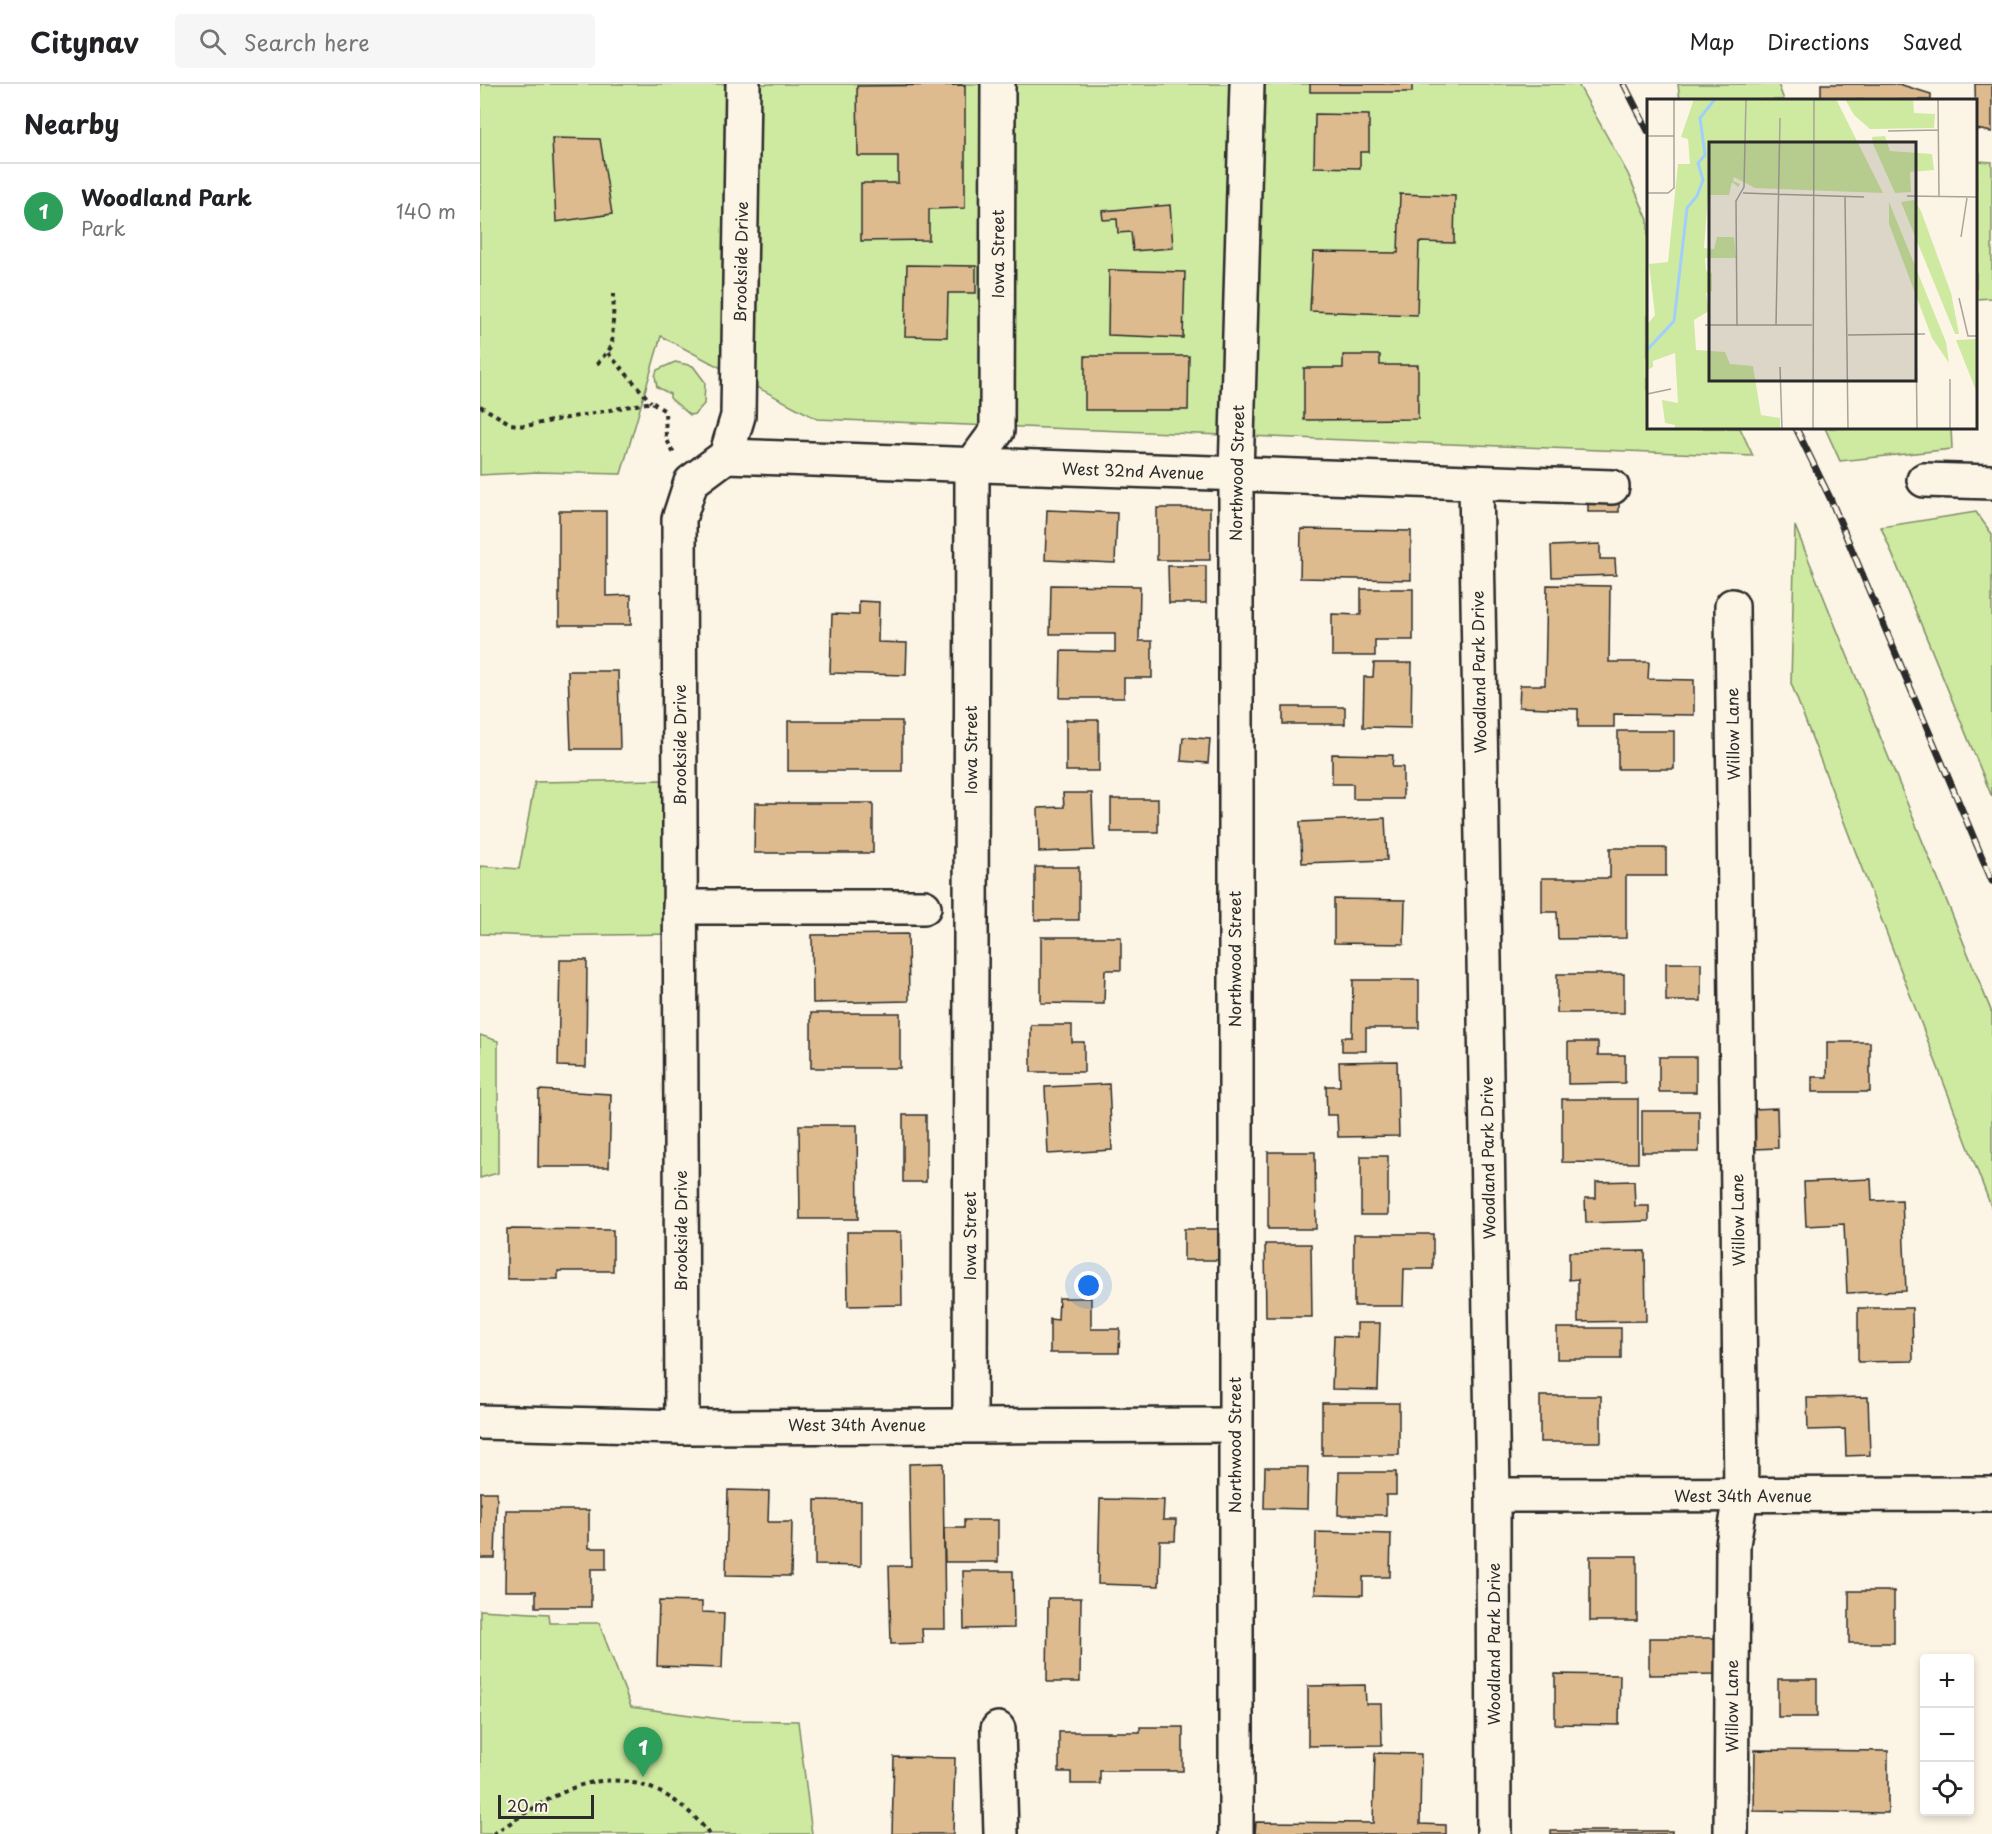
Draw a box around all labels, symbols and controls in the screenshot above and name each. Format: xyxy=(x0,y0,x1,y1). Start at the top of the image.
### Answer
search box xyxy=(175,14,595,68)
text: Citynav xyxy=(30,20,139,63)
icon: search xyxy=(196,25,229,58)
text: Search here xyxy=(244,25,370,58)
text: Map xyxy=(1689,25,1734,57)
text: Directions xyxy=(1767,25,1869,57)
text: Saved xyxy=(1902,25,1962,57)
inset map xyxy=(1647,99,1977,429)
text: Nearby xyxy=(24,104,119,143)
text: Woodland Park xyxy=(81,180,252,213)
text: 1 xyxy=(39,196,48,226)
text: 140 m xyxy=(396,196,456,226)
street label: Brookside Drive xyxy=(727,201,753,323)
street label: Iowa Street xyxy=(985,209,1009,299)
text: Park xyxy=(81,213,126,243)
street label: Northwood Street xyxy=(1223,404,1249,541)
street label: West 32nd Avenue xyxy=(1061,456,1205,484)
street label: Woodland Park Drive xyxy=(1465,590,1491,754)
street label: Brookside Drive xyxy=(667,684,691,806)
street label: Willow Lane xyxy=(1719,687,1745,781)
street label: Iowa Street xyxy=(958,705,982,795)
street label: Northwood Street xyxy=(1222,890,1246,1027)
street label: Woodland Park Drive xyxy=(1474,1076,1500,1240)
street label: Brookside Drive xyxy=(668,1170,692,1292)
street label: Willow Lane xyxy=(1724,1173,1750,1267)
street label: Iowa Street xyxy=(957,1191,981,1281)
your location xyxy=(1074,1271,1103,1300)
street label: Northwood Street xyxy=(1222,1376,1246,1513)
street label: West 34th Avenue xyxy=(788,1412,926,1436)
street label: West 34th Avenue xyxy=(1674,1483,1812,1507)
street label: Woodland Park Drive xyxy=(1481,1563,1505,1725)
map controls xyxy=(1920,1654,1974,1816)
button: + xyxy=(1920,1654,1974,1708)
street label: Willow Lane xyxy=(1719,1660,1743,1752)
button: − xyxy=(1920,1708,1974,1762)
pin: 1 xyxy=(624,1728,662,1777)
button: locate xyxy=(1920,1762,1974,1816)
scale bar xyxy=(498,1792,594,1820)
text: 20 m xyxy=(507,1793,548,1817)

